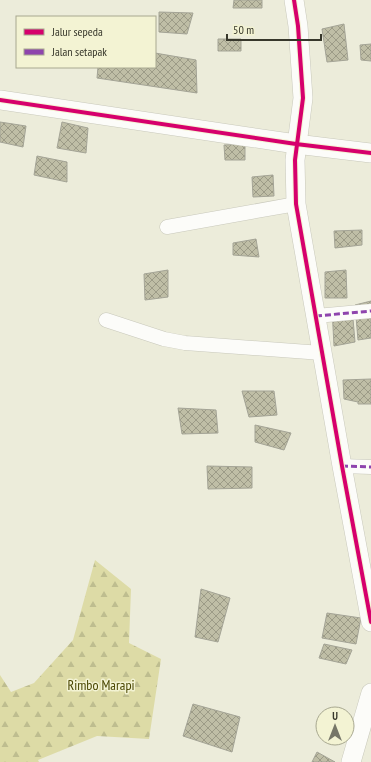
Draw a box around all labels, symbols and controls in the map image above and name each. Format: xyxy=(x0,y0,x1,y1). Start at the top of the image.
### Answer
legend xyxy=(16,16,156,68)
scale bar xyxy=(227,16,321,42)
text: 50 m xyxy=(233,22,254,37)
text: Jalur sepeda xyxy=(51,24,103,39)
text: Jalan setapak xyxy=(51,44,107,59)
park label: Rimbo Marapi xyxy=(67,676,135,694)
north arrow xyxy=(315,706,355,746)
text: U xyxy=(332,709,338,723)

